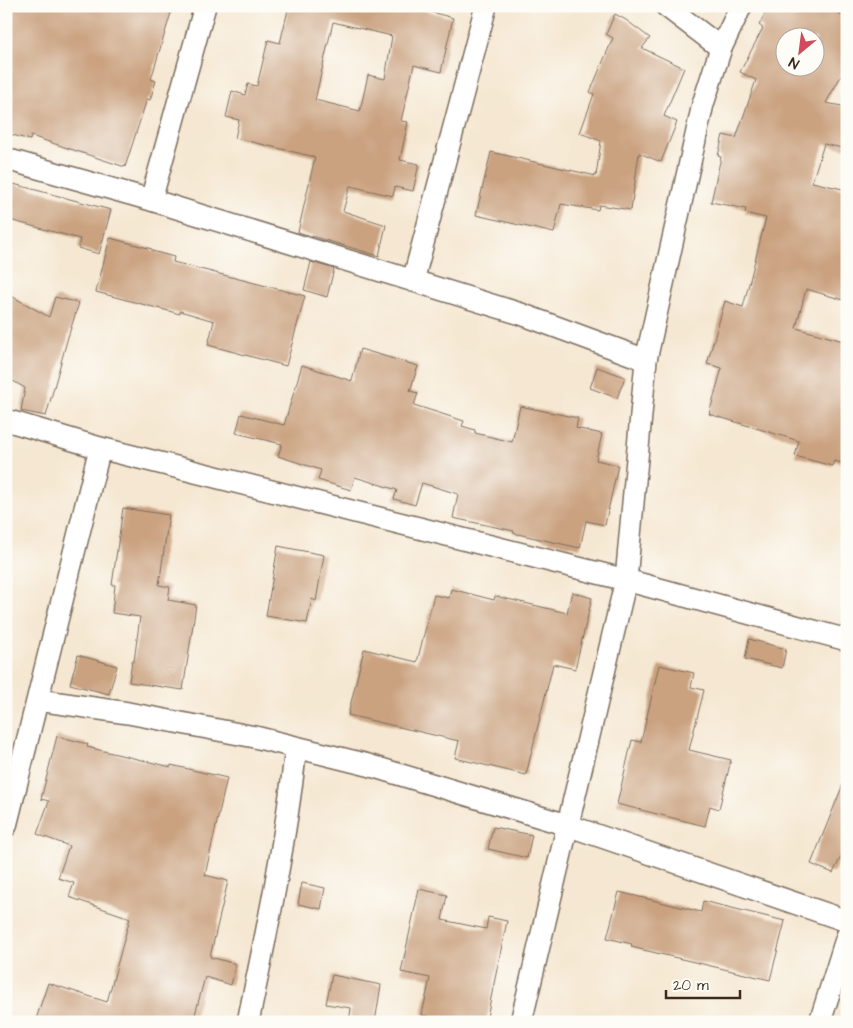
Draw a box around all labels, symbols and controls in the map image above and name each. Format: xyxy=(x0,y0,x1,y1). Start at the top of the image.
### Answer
north arrow xyxy=(776,28,826,78)
text: N xyxy=(785,52,803,73)
scale bar xyxy=(666,968,739,1000)
text: 20 m xyxy=(673,975,709,996)

